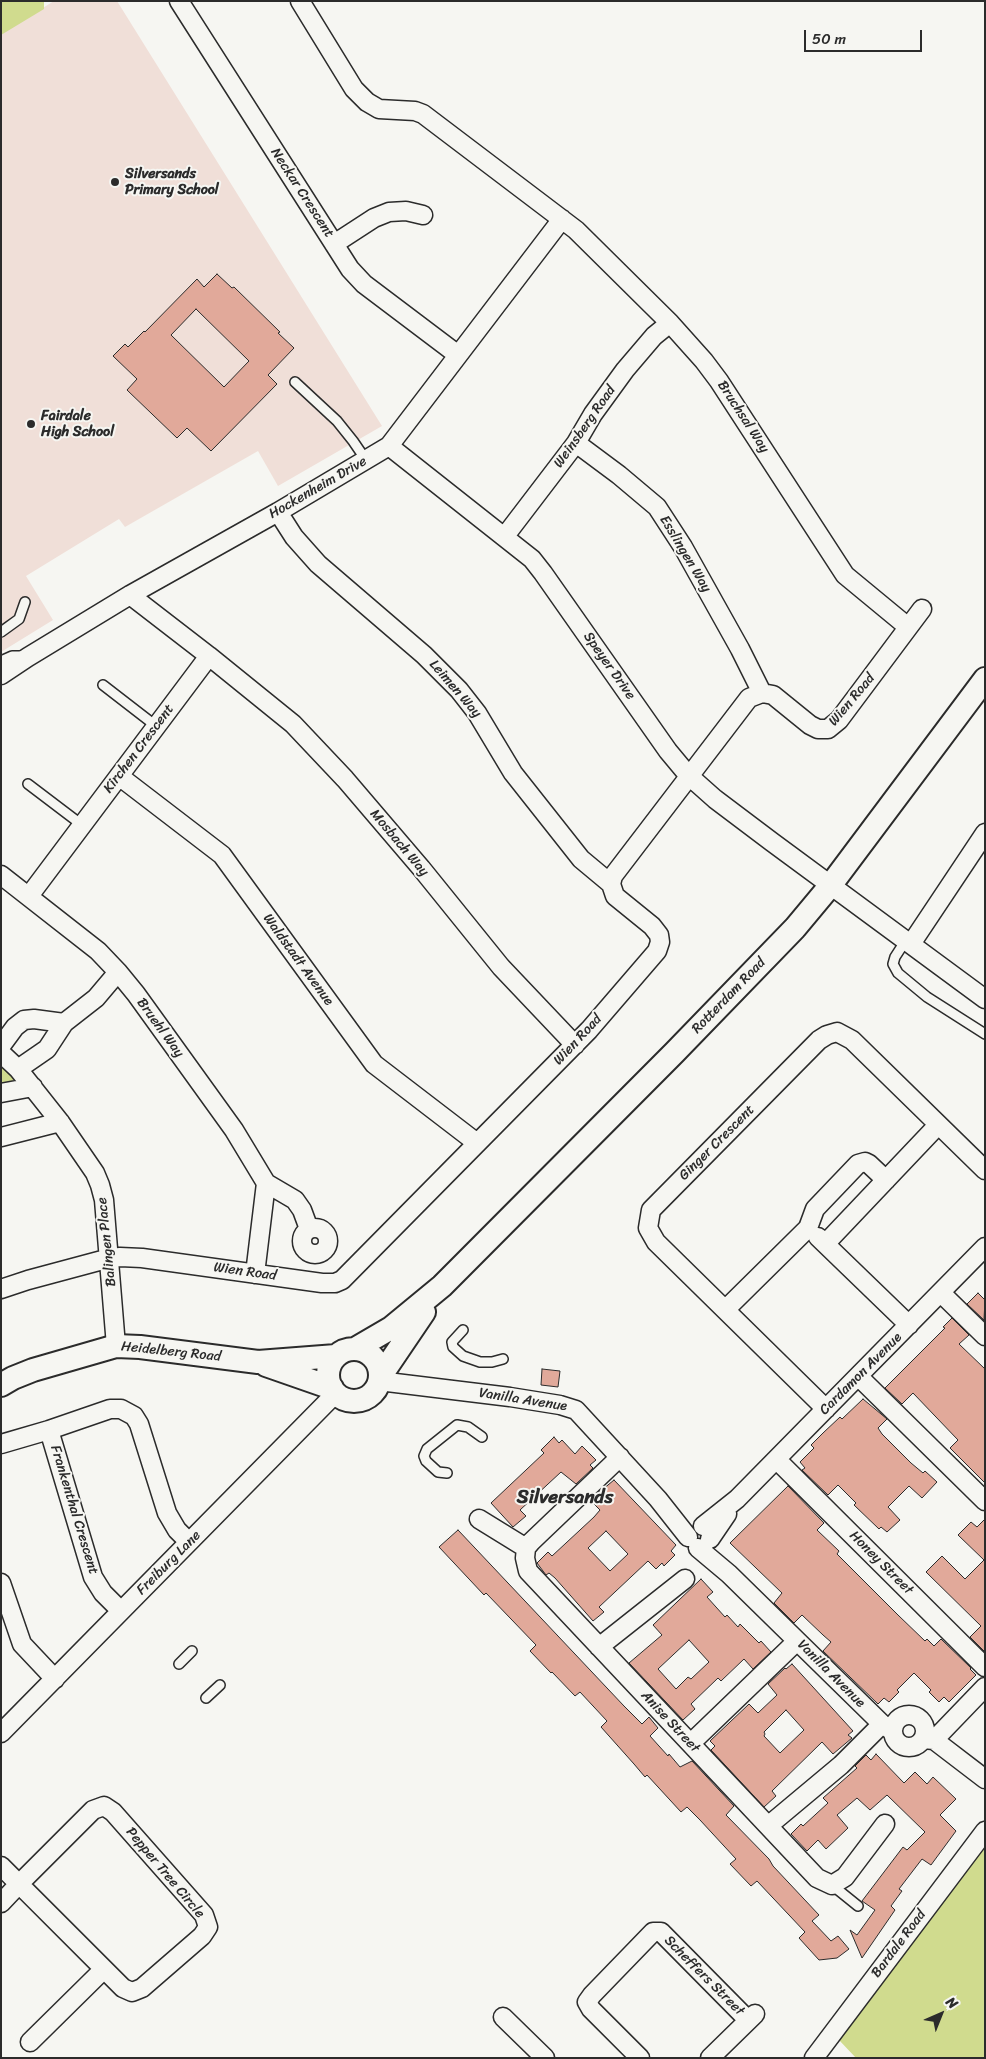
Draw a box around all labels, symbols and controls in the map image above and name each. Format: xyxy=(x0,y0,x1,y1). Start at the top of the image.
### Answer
scale bar xyxy=(806,20,924,52)
text: 50 m xyxy=(812,26,846,52)
street label: Neckar Crescent xyxy=(267,145,337,241)
place label: Silversands Primary School xyxy=(125,166,219,198)
marker: Silversands Primary School xyxy=(109,176,121,188)
street label: Bruchsal Way xyxy=(713,378,773,456)
street label: Weinsberg Road xyxy=(550,383,620,471)
place label: Fairdale High School xyxy=(41,408,114,441)
marker: Fairdale High School xyxy=(25,418,37,430)
street label: Hockenheim Drive xyxy=(266,453,370,523)
street label: Esslingen Way xyxy=(655,513,715,595)
street label: Speyer Drive xyxy=(579,629,639,703)
street label: Leimen Way xyxy=(425,657,485,721)
street label: Wien Road xyxy=(825,670,879,730)
street label: Kirchen Crescent xyxy=(100,701,178,797)
street label: Mosbach Way xyxy=(366,806,432,880)
street label: Waldstadt Avenue xyxy=(259,911,337,1009)
street label: Rotterdam Road xyxy=(689,955,769,1037)
street label: Bruehl Way xyxy=(133,995,187,1061)
street label: Wien Road xyxy=(550,1011,606,1069)
street label: Ginger Crescent xyxy=(676,1102,758,1184)
street label: Balingen Place xyxy=(94,1196,120,1288)
street label: Wien Road xyxy=(213,1259,277,1285)
street label: Cardamon Avenue xyxy=(816,1329,906,1419)
street label: Heidelberg Road xyxy=(120,1338,222,1366)
street label: Vanilla Avenue xyxy=(478,1385,568,1415)
street label: Frankenthal Crescent xyxy=(46,1443,102,1577)
district label: Silversands xyxy=(517,1487,613,1509)
street label: Freiburg Lane xyxy=(133,1527,205,1599)
street label: Honey Street xyxy=(846,1528,916,1598)
street label: Vanilla Avenue xyxy=(794,1637,868,1711)
street label: Anise Street xyxy=(637,1688,703,1756)
street label: Pepper Tree Circle xyxy=(122,1824,208,1922)
street label: Bardale Road xyxy=(868,1907,930,1981)
street label: Scheffers Street xyxy=(660,1932,748,2020)
north arrow xyxy=(916,1989,966,2039)
text: N xyxy=(940,1990,964,2015)

